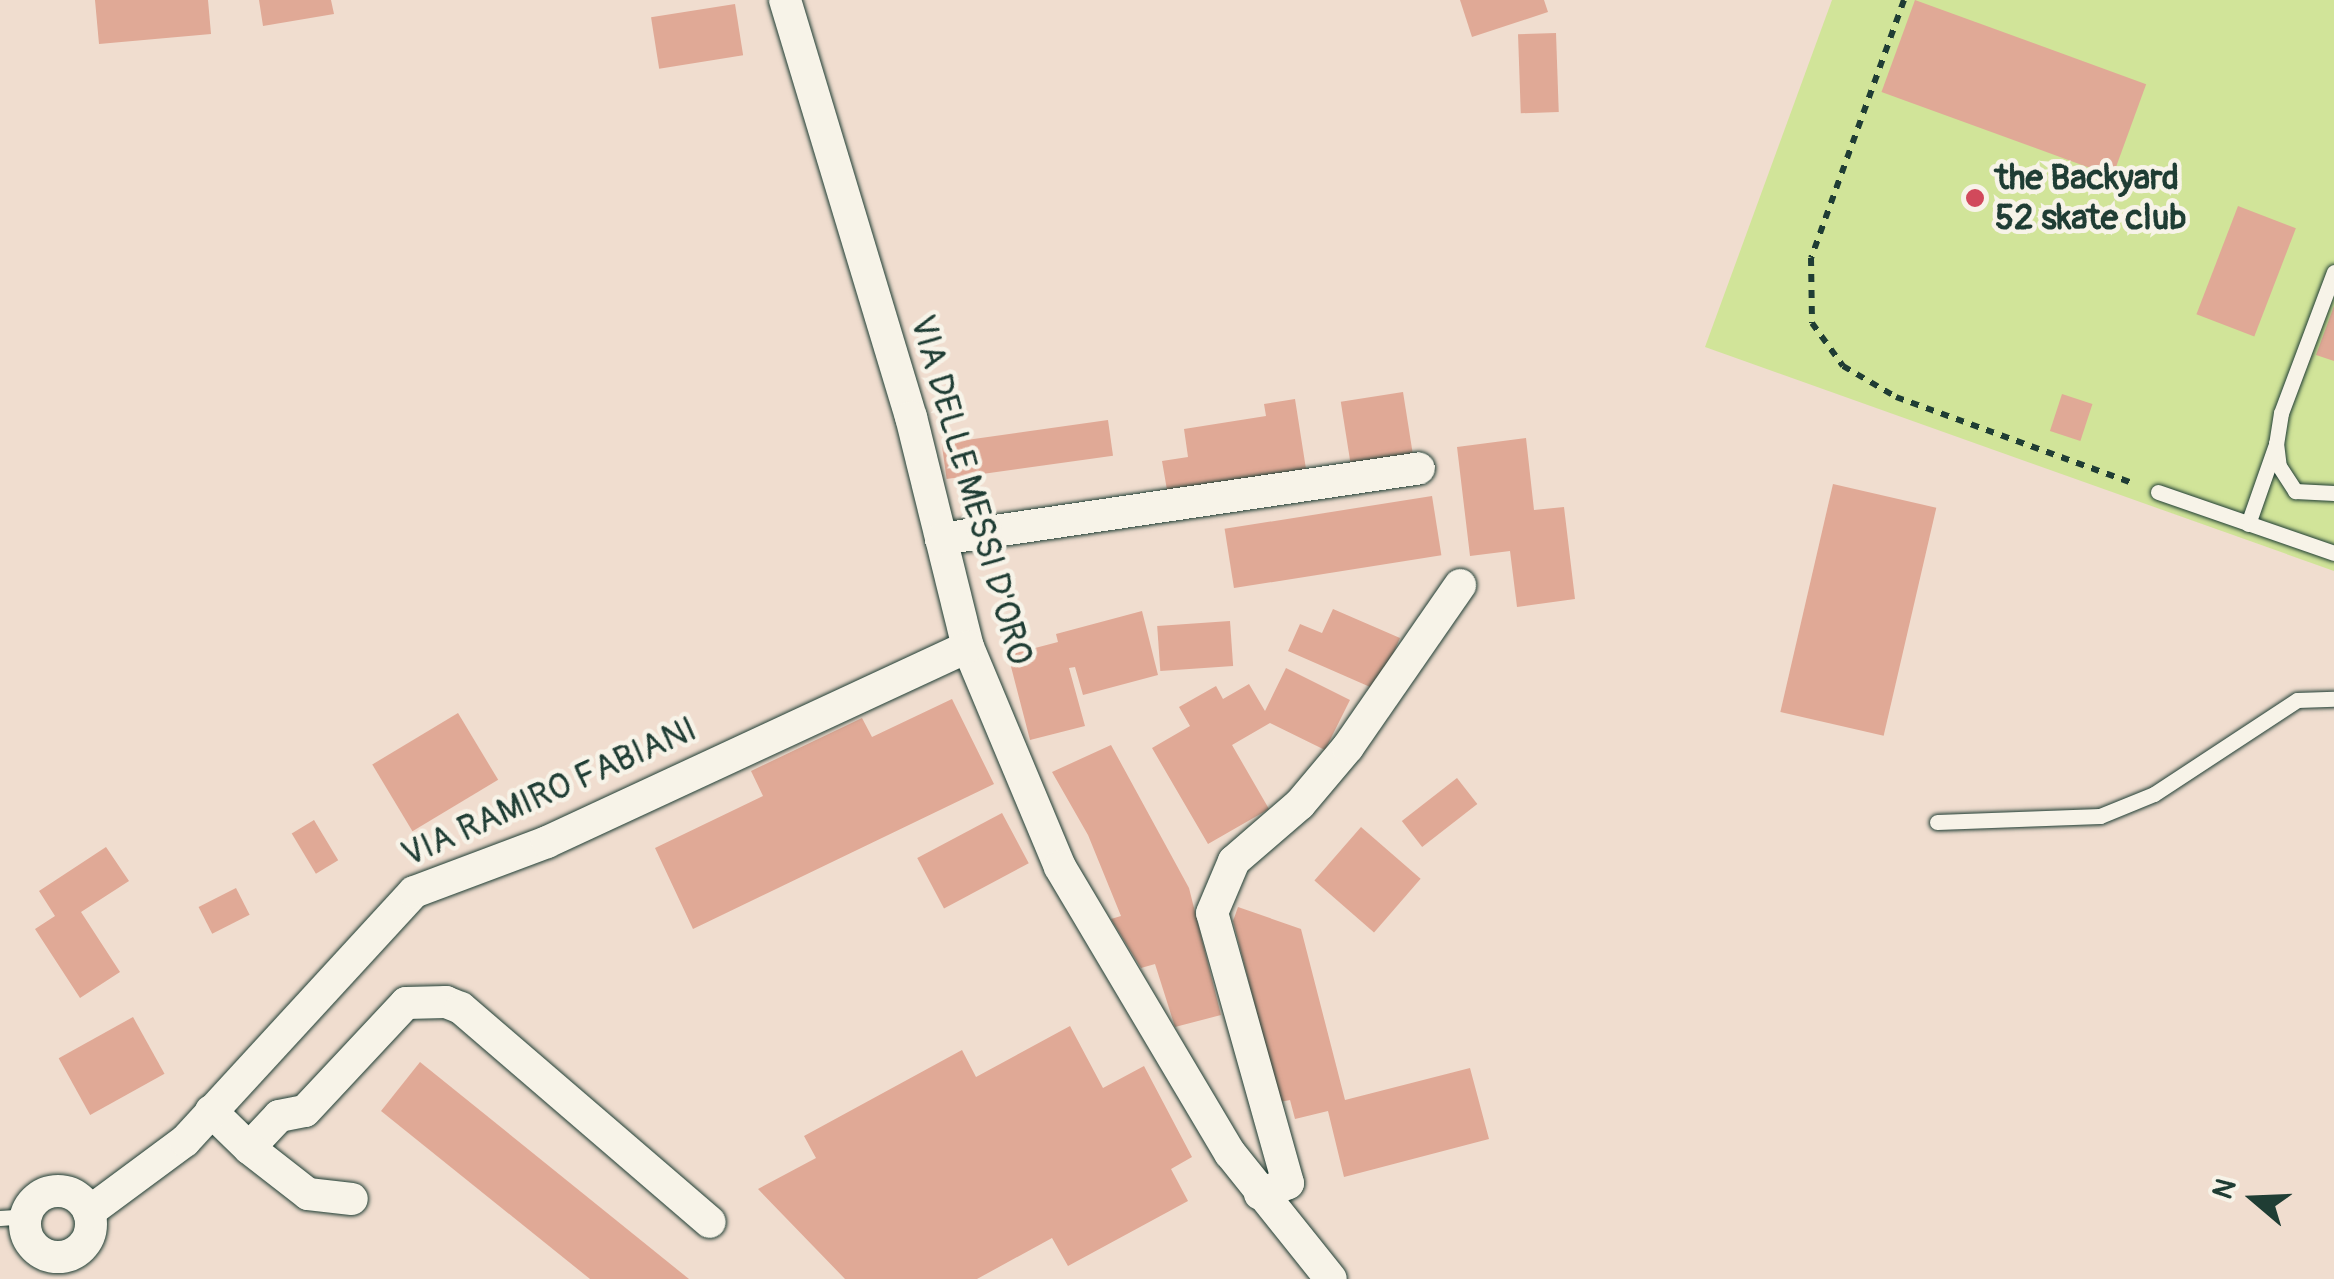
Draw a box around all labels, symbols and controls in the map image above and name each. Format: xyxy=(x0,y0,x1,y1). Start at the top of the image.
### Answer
place label: the Backyard 52 skate club xyxy=(1995,157,2186,239)
marker: the Backyard 52 skate club xyxy=(1964,187,1986,209)
street label: VIA DELLE MESSI D'ORO xyxy=(901,310,1041,670)
street label: VIA RAMIRO FABIANI xyxy=(395,708,703,876)
north arrow xyxy=(2204,1149,2304,1249)
text: N xyxy=(2206,1174,2245,1204)

